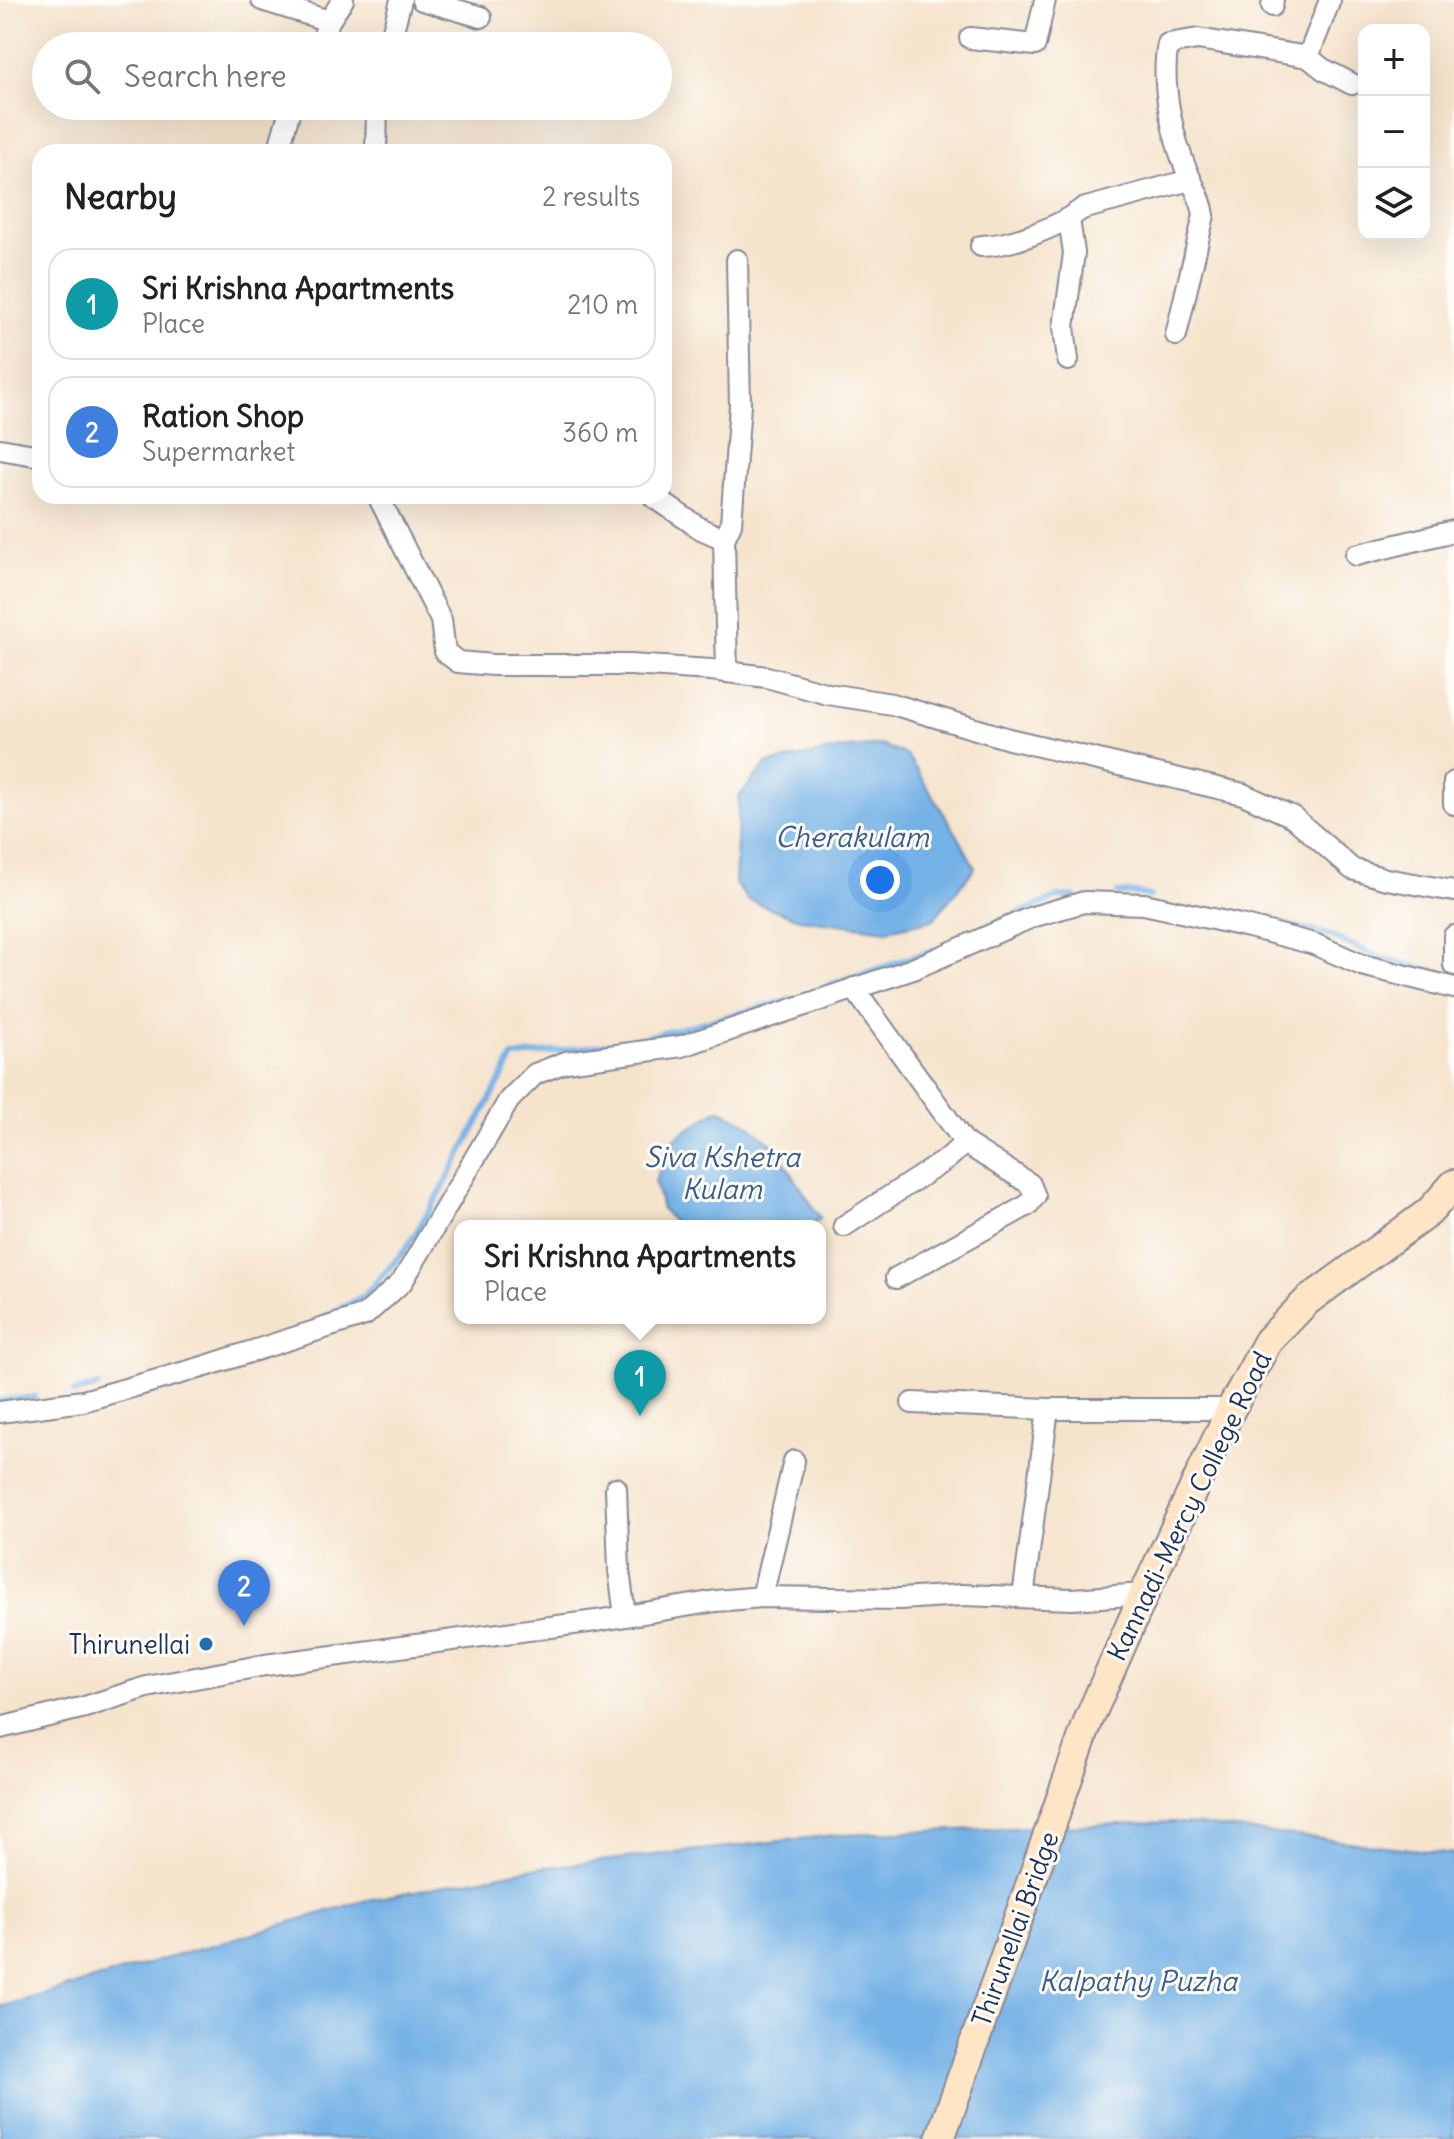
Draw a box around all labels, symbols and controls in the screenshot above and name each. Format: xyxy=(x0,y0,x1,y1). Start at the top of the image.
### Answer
map controls xyxy=(1358,24,1430,240)
button: + xyxy=(1358,24,1430,96)
search box xyxy=(32,32,672,120)
icon: search xyxy=(60,54,104,98)
text: Search here xyxy=(124,57,287,95)
button: − xyxy=(1358,96,1430,168)
button: layers xyxy=(1358,168,1430,240)
text: Nearby xyxy=(64,175,177,218)
text: 2 results xyxy=(542,180,640,213)
text: Sri Krishna Apartments xyxy=(142,269,454,307)
text: 1 xyxy=(87,288,97,321)
text: 210 m xyxy=(567,288,638,321)
text: Place xyxy=(142,307,205,340)
text: Ration Shop xyxy=(142,397,304,435)
text: 2 xyxy=(85,416,99,449)
text: 360 m xyxy=(562,416,638,449)
text: Supermarket xyxy=(142,435,295,468)
water label: Cherakulam xyxy=(775,819,931,855)
your location xyxy=(860,860,900,900)
water label: Siva Kshetra Kulam xyxy=(644,1139,802,1207)
popup xyxy=(454,1220,826,1324)
text: Sri Krishna Apartments xyxy=(484,1237,796,1275)
text: Place xyxy=(484,1275,547,1308)
street label: Kannadi-Mercy College Road xyxy=(1100,1346,1278,1666)
pin: 1 xyxy=(614,1350,666,1416)
pin: 2 xyxy=(218,1560,270,1626)
place label: Thirunellai xyxy=(68,1628,190,1661)
marker: Thirunellai xyxy=(197,1635,215,1653)
street label: Thirunellai Bridge xyxy=(964,1827,1066,2031)
water label: Kalpathy Puzha xyxy=(1039,1963,1239,1999)

